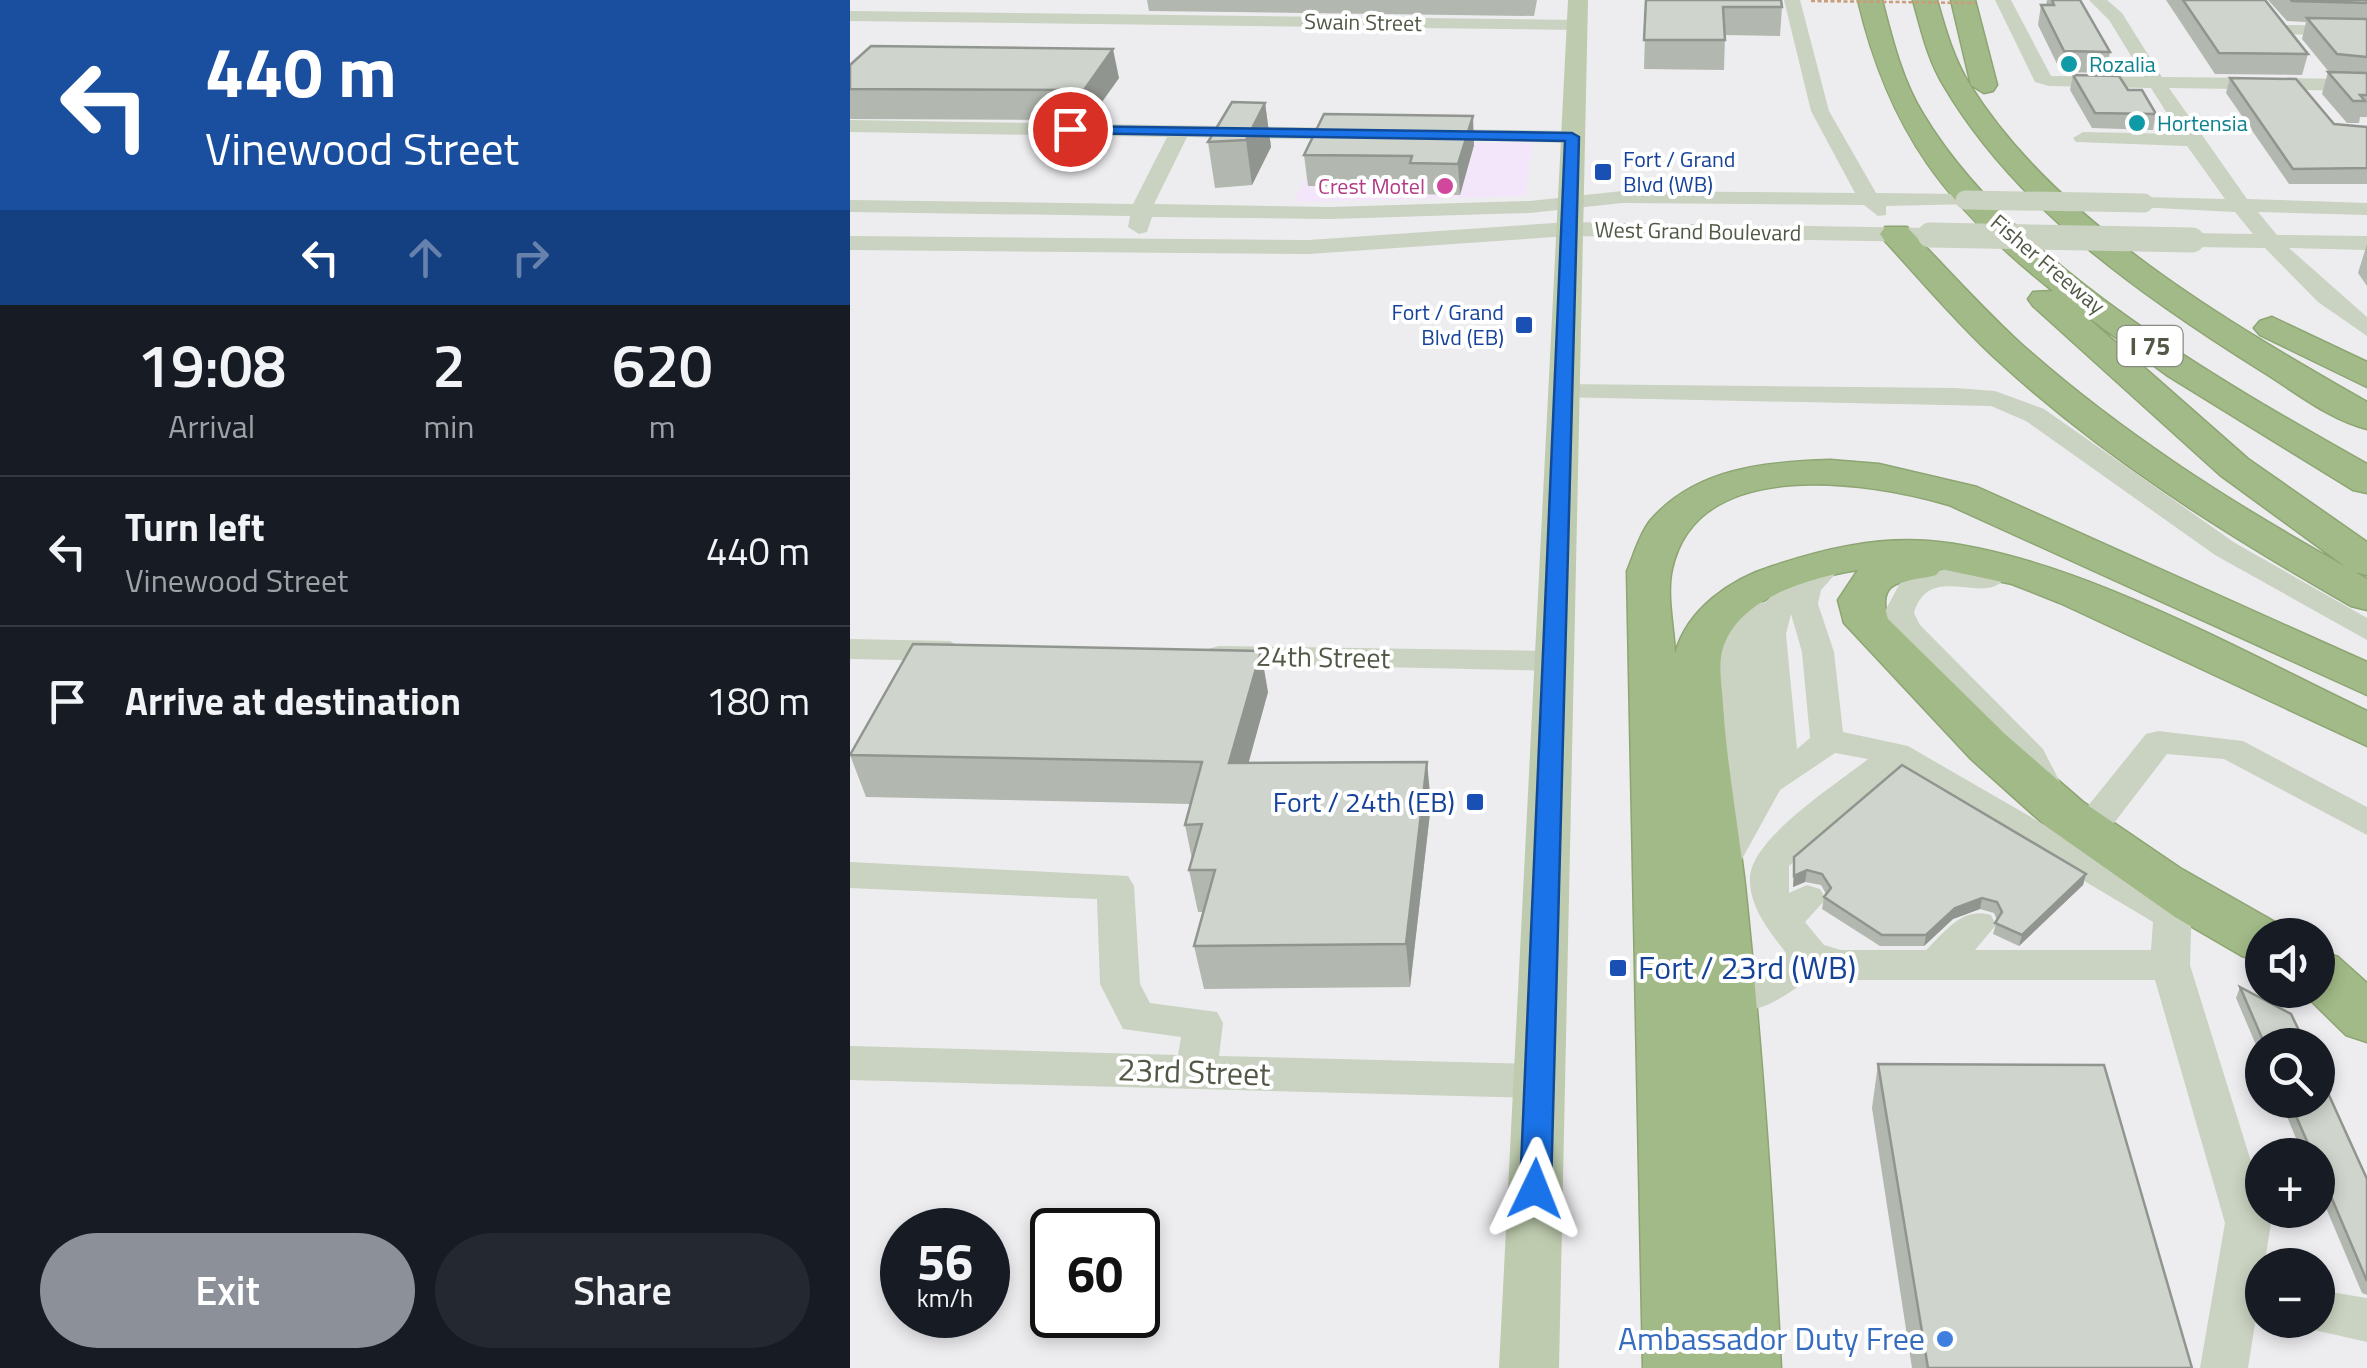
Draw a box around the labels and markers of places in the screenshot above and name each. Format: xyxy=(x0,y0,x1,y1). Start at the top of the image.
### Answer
place label: Rozalia xyxy=(2089,47,2156,81)
marker: Rozalia xyxy=(2058,53,2080,75)
pin xyxy=(1028,87,1113,172)
place label: Hortensia xyxy=(2157,106,2248,140)
marker: Hortensia xyxy=(2126,112,2148,134)
place label: Fort / Grand Blvd (WB) xyxy=(1623,142,1736,201)
marker: Fort / Grand Blvd (WB) xyxy=(1592,161,1614,183)
place label: Crest Motel xyxy=(1318,169,1425,203)
marker: Crest Motel xyxy=(1434,175,1456,197)
place label: Fort / Grand Blvd (EB) xyxy=(1391,295,1504,354)
marker: Fort / Grand Blvd (EB) xyxy=(1513,314,1535,336)
place label: Fort / 24th (EB) xyxy=(1273,780,1455,823)
marker: Fort / 24th (EB) xyxy=(1464,791,1486,813)
place label: Fort / 23rd (WB) xyxy=(1638,943,1856,991)
marker: Fort / 23rd (WB) xyxy=(1607,957,1629,979)
place label: Ambassador Duty Free xyxy=(1618,1314,1925,1362)
marker: Ambassador Duty Free xyxy=(1934,1328,1956,1350)

